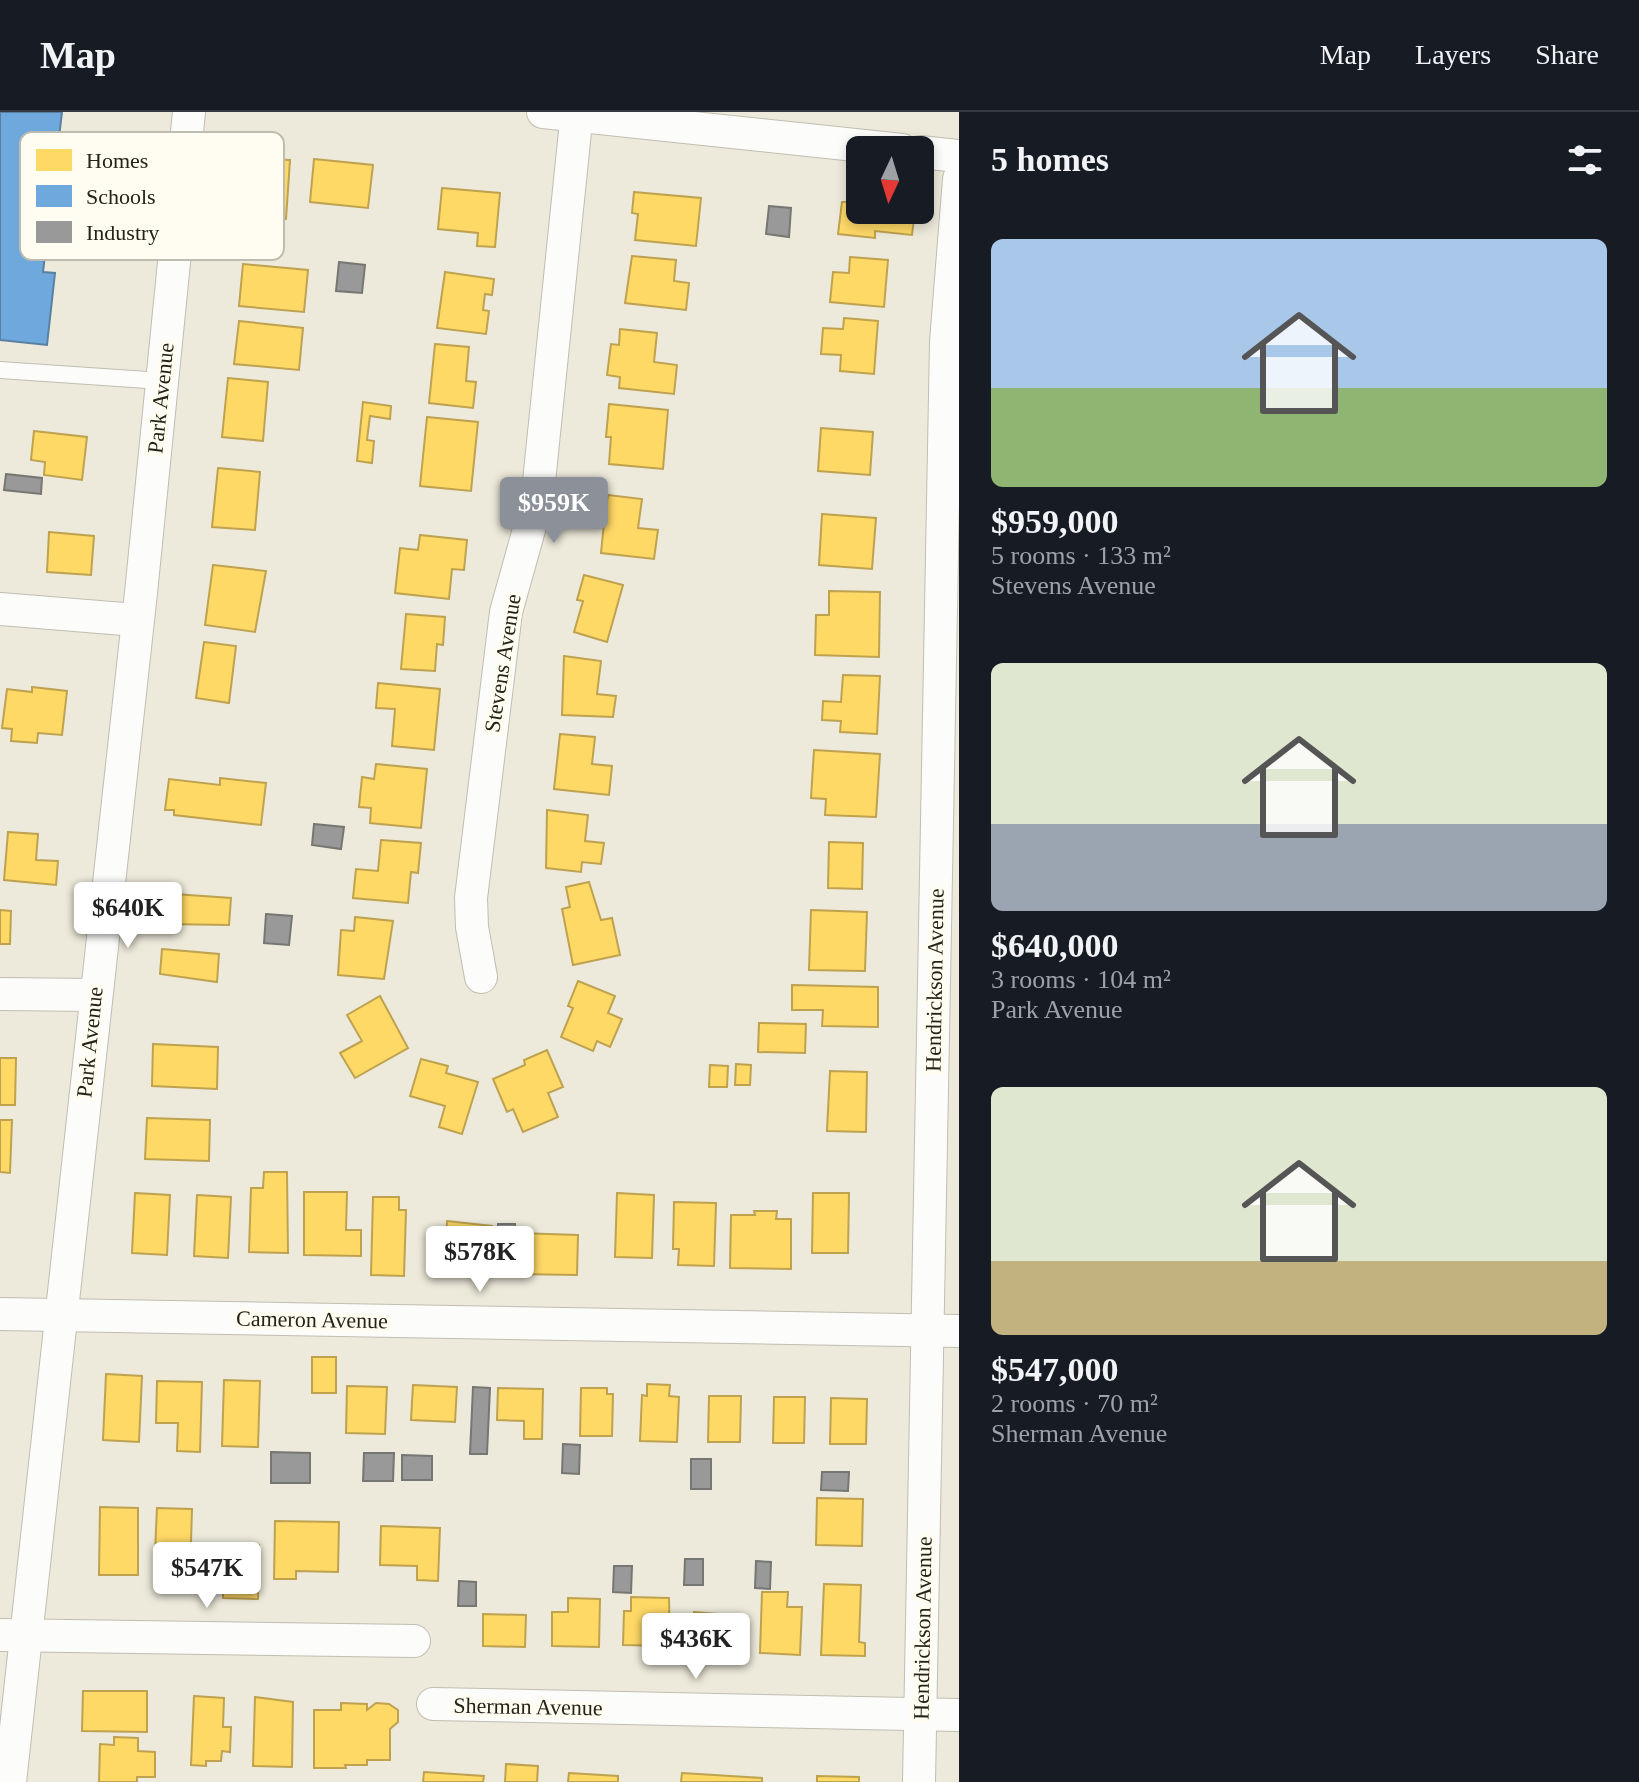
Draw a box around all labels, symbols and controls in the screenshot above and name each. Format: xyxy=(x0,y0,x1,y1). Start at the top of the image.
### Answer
text: Map xyxy=(40,34,116,76)
text: Map xyxy=(1320,39,1371,70)
text: Layers xyxy=(1415,39,1491,70)
text: Share xyxy=(1535,39,1599,70)
legend xyxy=(20,132,284,260)
north arrow xyxy=(846,136,934,224)
map controls xyxy=(846,136,934,224)
icon: filters xyxy=(1563,138,1607,182)
text: 5 homes xyxy=(991,141,1109,178)
text: Homes xyxy=(86,148,148,173)
text: Schools xyxy=(86,184,156,209)
text: Industry xyxy=(86,220,159,245)
icon: home xyxy=(1227,291,1371,435)
street label: Park Avenue xyxy=(142,341,179,455)
pin: $959K xyxy=(498,477,610,545)
text: $959K xyxy=(518,488,590,517)
text: $959,000 xyxy=(991,503,1119,540)
text: 5 rooms · 133 m² xyxy=(991,541,1171,570)
text: Stevens Avenue xyxy=(991,571,1156,600)
street label: Stevens Avenue xyxy=(479,592,526,734)
icon: home xyxy=(1227,715,1371,859)
pin: $640K xyxy=(72,882,184,950)
street label: Hendrickson Avenue xyxy=(920,888,949,1072)
text: $640K xyxy=(92,893,164,922)
text: $640,000 xyxy=(991,927,1119,964)
text: 3 rooms · 104 m² xyxy=(991,965,1171,994)
street label: Park Avenue xyxy=(71,985,108,1099)
text: Park Avenue xyxy=(991,995,1123,1024)
icon: home xyxy=(1227,1139,1371,1283)
pin: $578K xyxy=(424,1226,536,1294)
text: $578K xyxy=(444,1237,516,1266)
street label: Cameron Avenue xyxy=(236,1306,388,1333)
text: $547,000 xyxy=(991,1351,1119,1388)
text: 2 rooms · 70 m² xyxy=(991,1389,1158,1418)
text: Sherman Avenue xyxy=(991,1419,1167,1448)
street label: Hendrickson Avenue xyxy=(908,1536,937,1720)
pin: $547K xyxy=(151,1542,263,1610)
text: $547K xyxy=(171,1553,243,1582)
pin: $436K xyxy=(640,1613,752,1681)
text: $436K xyxy=(660,1624,732,1653)
street label: Sherman Avenue xyxy=(453,1693,603,1720)

